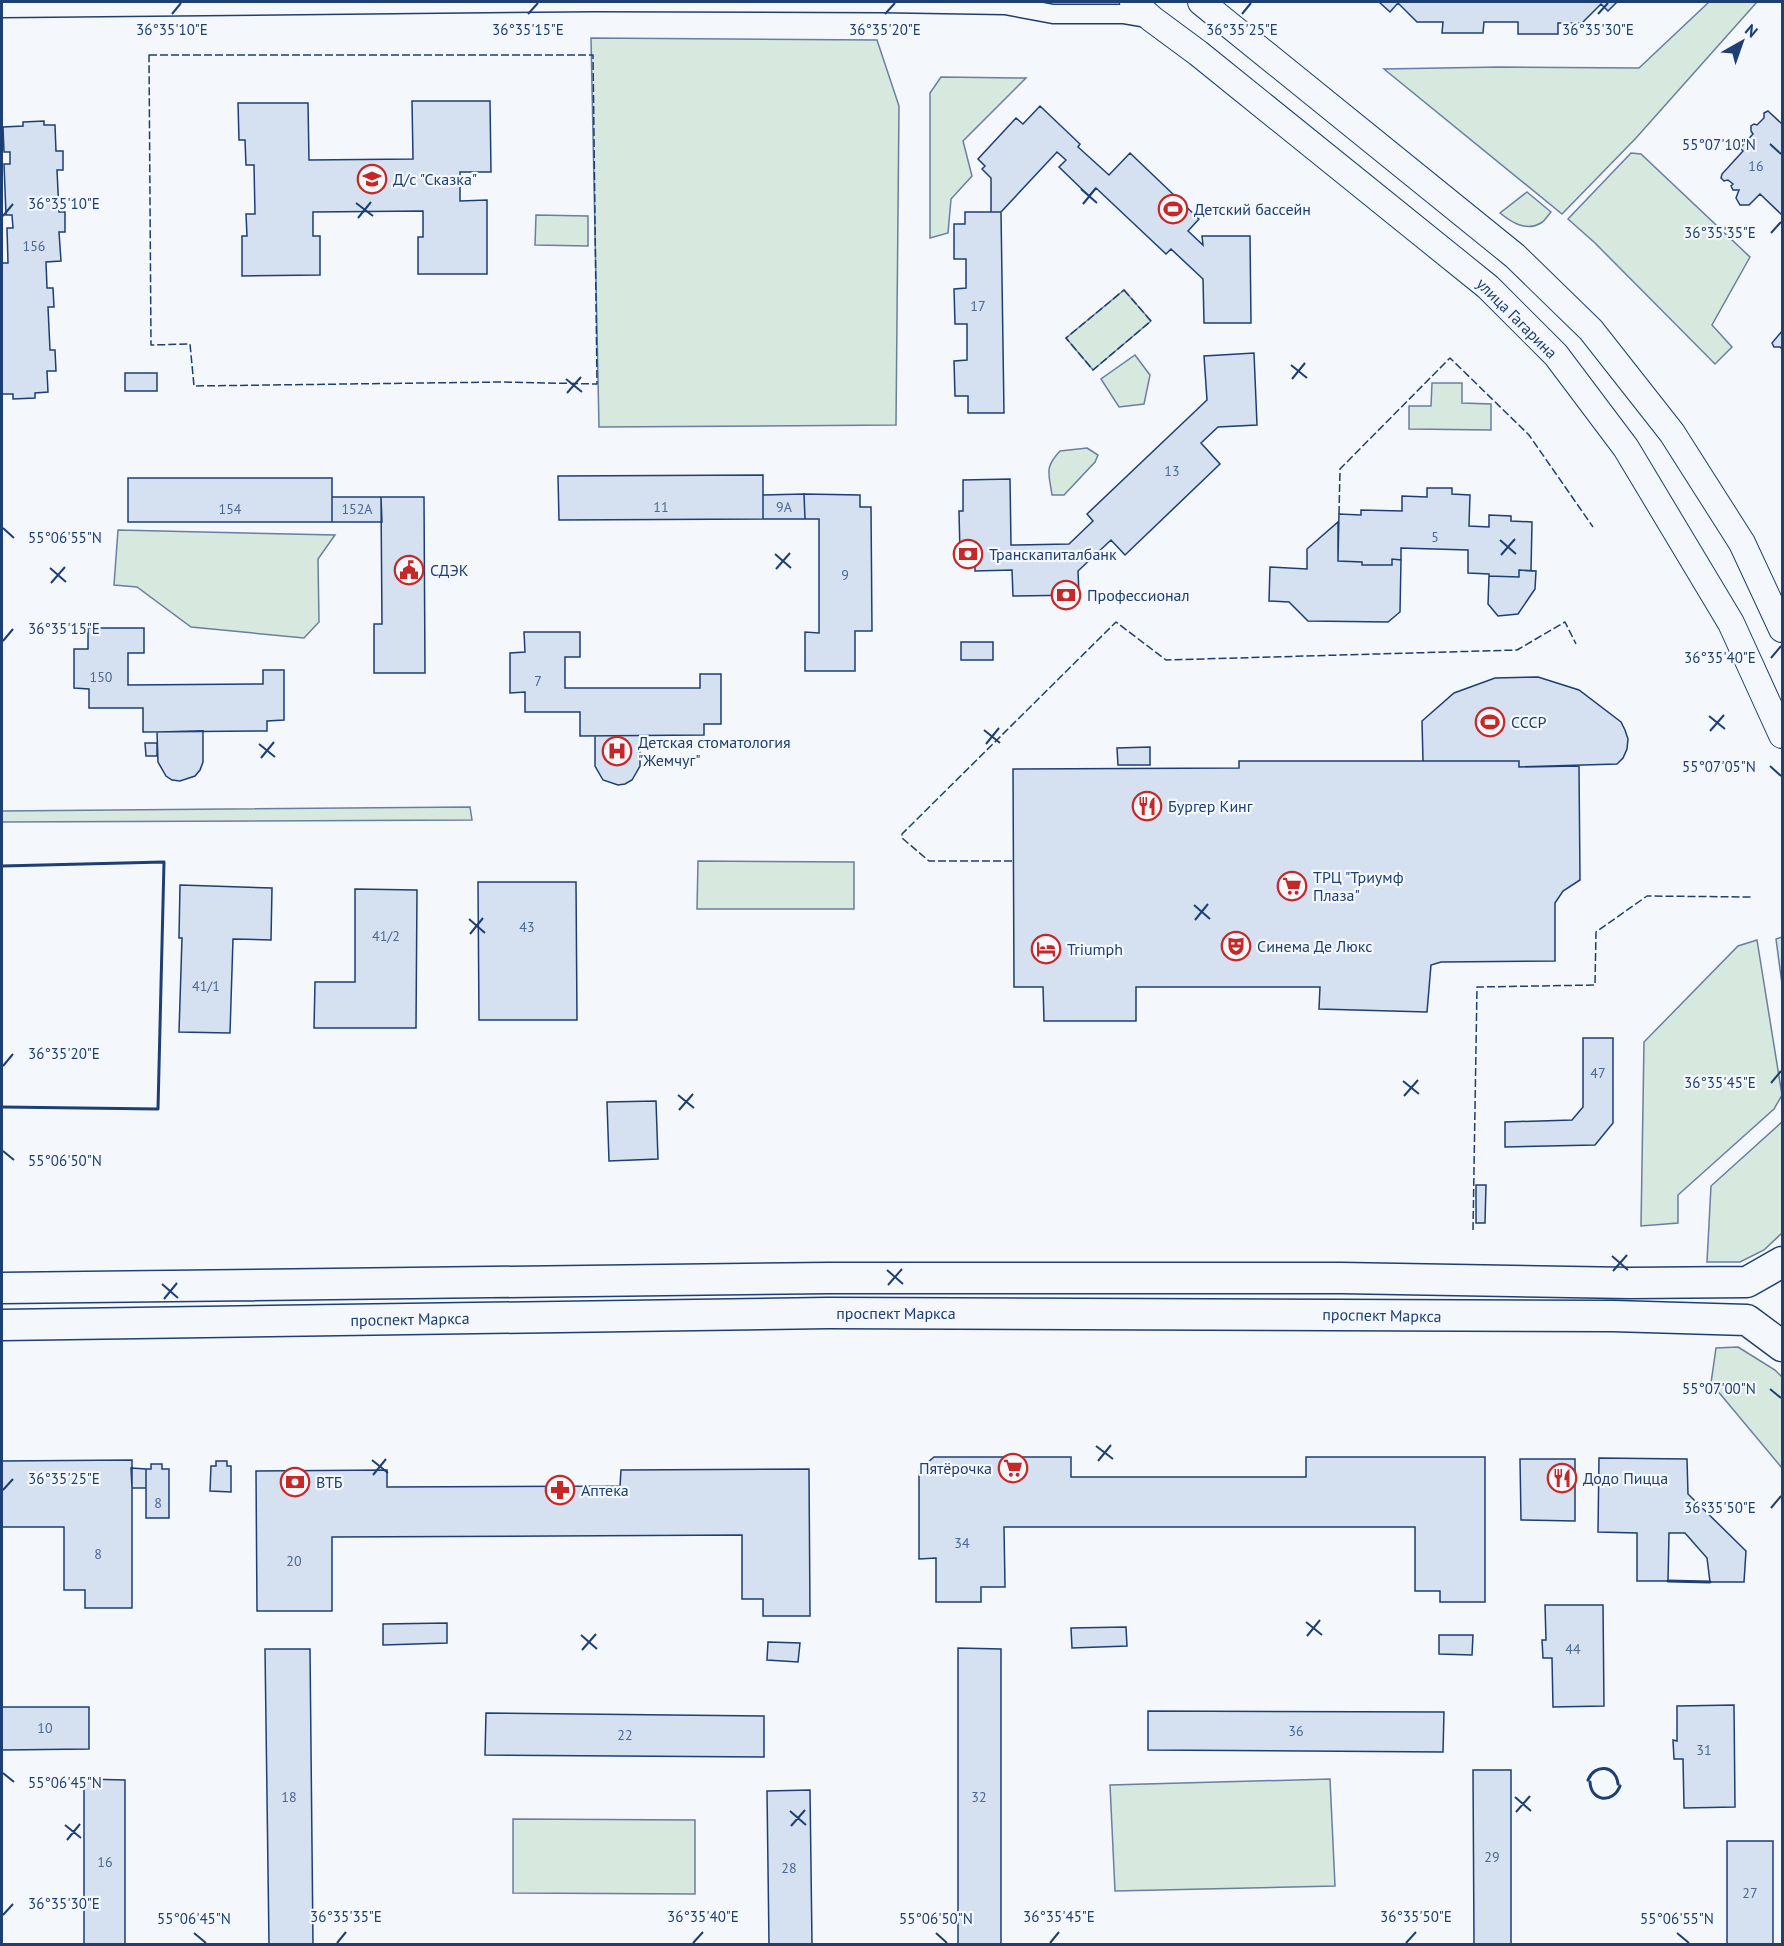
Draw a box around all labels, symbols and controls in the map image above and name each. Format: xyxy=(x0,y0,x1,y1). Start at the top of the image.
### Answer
north arrow xyxy=(1712,12,1772,72)
text: N xyxy=(1741,19,1762,42)
text: 36°35'10"E xyxy=(136,20,208,39)
text: 36°35'15"E xyxy=(492,20,564,39)
text: 36°35'20"E xyxy=(849,20,921,39)
text: 36°35'25"E xyxy=(1206,20,1278,39)
text: 36°35'30"E xyxy=(1562,20,1634,39)
text: 55°07'10"N xyxy=(1682,135,1756,154)
house number: 16 xyxy=(1748,157,1764,175)
school or university icon: Д/с "Сказка" xyxy=(356,163,388,195)
place label: Д/с "Сказка" xyxy=(393,169,477,189)
sports icon: Детский бассейн xyxy=(1157,193,1189,225)
text: 36°35'10"E xyxy=(28,194,100,213)
place label: Детский бассейн xyxy=(1194,199,1311,219)
text: 36°35'35"E xyxy=(1684,223,1756,242)
house number: 156 xyxy=(23,237,45,255)
street label: улица Гагарина xyxy=(1472,273,1562,363)
house number: 17 xyxy=(970,297,986,315)
house number: 13 xyxy=(1164,462,1180,480)
house number: 11 xyxy=(653,498,669,516)
house number: 9А xyxy=(776,498,793,516)
house number: 154 xyxy=(219,500,242,518)
house number: 152А xyxy=(341,500,373,518)
text: 55°06'55"N xyxy=(28,528,102,547)
house number: 5 xyxy=(1431,528,1439,546)
bank icon: Транскапиталбанк xyxy=(952,538,984,570)
place label: Транскапиталбанк xyxy=(989,544,1117,564)
public building icon: СДЭК xyxy=(393,554,425,586)
place label: СДЭК xyxy=(430,560,469,580)
house number: 9 xyxy=(841,566,849,584)
bank icon: Профессионал xyxy=(1050,579,1082,611)
place label: Профессионал xyxy=(1087,585,1190,605)
text: 36°35'15"E xyxy=(28,619,100,638)
text: 36°35'40"E xyxy=(1684,648,1756,667)
house number: 150 xyxy=(90,668,113,686)
house number: 7 xyxy=(534,672,542,690)
sports icon: СССР xyxy=(1474,706,1506,738)
place label: СССР xyxy=(1511,712,1547,732)
place label: Детская стоматология "Жемчуг" xyxy=(638,732,791,770)
hospital icon: Детская стоматология "Жемчуг" xyxy=(601,735,633,767)
text: 55°07'05"N xyxy=(1682,757,1756,776)
restaurant icon: Бургер Кинг xyxy=(1131,790,1163,822)
place label: Бургер Кинг xyxy=(1168,796,1253,816)
place label: ТРЦ "Триумф Плаза" xyxy=(1313,867,1404,905)
supermarket icon: ТРЦ "Триумф Плаза" xyxy=(1276,870,1308,902)
house number: 43 xyxy=(519,918,535,936)
house number: 41/2 xyxy=(372,927,400,945)
theatre icon: Синема Де Люкс xyxy=(1220,930,1252,962)
hotel icon: Triumph xyxy=(1030,933,1062,965)
place label: Синема Де Люкс xyxy=(1257,936,1373,956)
place label: Triumph xyxy=(1067,939,1123,959)
house number: 41/1 xyxy=(192,977,220,995)
text: 36°35'20"E xyxy=(28,1044,100,1063)
house number: 47 xyxy=(1590,1064,1606,1082)
text: 36°35'45"E xyxy=(1684,1073,1756,1092)
text: 55°06'50"N xyxy=(28,1151,102,1170)
street label: проспект Маркса xyxy=(836,1303,956,1323)
street label: проспект Маркса xyxy=(1322,1304,1442,1326)
street label: проспект Маркса xyxy=(350,1308,470,1330)
text: 55°07'00"N xyxy=(1682,1379,1756,1398)
supermarket icon: Пятёрочка xyxy=(997,1452,1029,1484)
place label: Пятёрочка xyxy=(919,1458,992,1478)
restaurant icon: Додо Пицца xyxy=(1546,1462,1578,1494)
bank icon: ВТБ xyxy=(279,1466,311,1498)
place label: Додо Пицца xyxy=(1583,1468,1668,1488)
text: 36°35'25"E xyxy=(28,1469,100,1488)
place label: ВТБ xyxy=(316,1472,343,1492)
pharmacy icon: Аптека xyxy=(544,1474,576,1506)
place label: Аптека xyxy=(581,1480,629,1500)
house number: 8 xyxy=(154,1494,162,1512)
text: 36°35'50"E xyxy=(1684,1498,1756,1517)
house number: 34 xyxy=(954,1534,970,1552)
house number: 8 xyxy=(94,1545,102,1563)
house number: 20 xyxy=(286,1552,302,1570)
house number: 44 xyxy=(1565,1640,1581,1658)
house number: 10 xyxy=(37,1719,53,1737)
house number: 36 xyxy=(1288,1722,1304,1740)
house number: 22 xyxy=(617,1726,633,1744)
house number: 31 xyxy=(1696,1741,1712,1759)
text: 55°06'45"N xyxy=(28,1773,102,1792)
house number: 18 xyxy=(281,1788,297,1806)
house number: 32 xyxy=(971,1788,987,1806)
house number: 29 xyxy=(1484,1848,1500,1866)
house number: 16 xyxy=(97,1853,113,1871)
house number: 28 xyxy=(781,1859,797,1877)
house number: 27 xyxy=(1742,1884,1758,1902)
text: 36°35'30"E xyxy=(28,1894,100,1913)
text: 36°35'35"E xyxy=(310,1907,382,1926)
text: 36°35'40"E xyxy=(667,1907,739,1926)
text: 36°35'45"E xyxy=(1023,1907,1095,1926)
text: 36°35'50"E xyxy=(1380,1907,1452,1926)
text: 55°06'45"N xyxy=(157,1909,231,1928)
text: 55°06'50"N xyxy=(899,1909,973,1928)
text: 55°06'55"N xyxy=(1640,1909,1714,1928)

